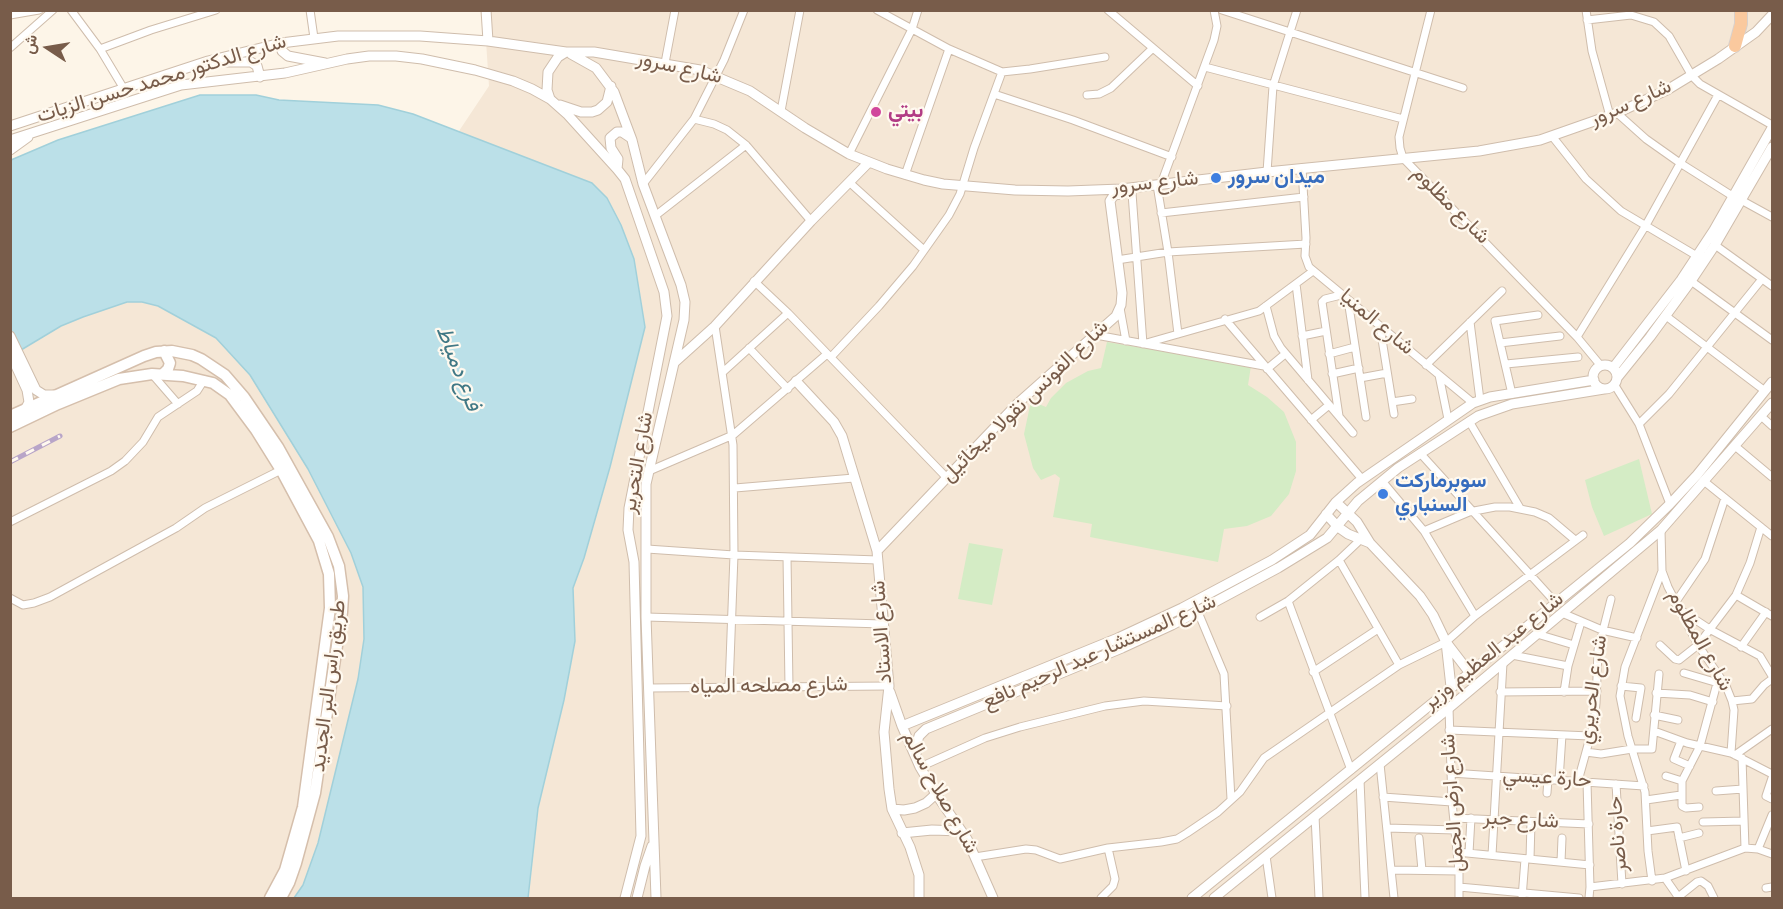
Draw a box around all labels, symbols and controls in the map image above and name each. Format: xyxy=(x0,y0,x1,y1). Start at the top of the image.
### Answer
north arrow xyxy=(18,18,78,78)
street label: شارع الدكتور محمد حسن الزيات xyxy=(34,30,290,130)
text: ش xyxy=(18,33,43,56)
street label: شارع سرور xyxy=(634,47,724,91)
street label: شارع سرور xyxy=(1586,75,1676,133)
place label: بيتي xyxy=(888,99,923,125)
marker: بيتي xyxy=(869,105,883,119)
street label: شارع مظلوم xyxy=(1406,162,1494,250)
place label: ميدان سرور xyxy=(1228,165,1325,191)
street label: شارع سرور xyxy=(1110,167,1200,201)
marker: ميدان سرور xyxy=(1209,171,1223,185)
street label: شارع المنيا xyxy=(1334,285,1418,361)
street label: شارع الفونس نقولا ميخائيل xyxy=(937,316,1115,488)
water label: فرع دمياط xyxy=(429,323,485,415)
street label: شارع التحرير xyxy=(618,410,660,516)
place label: سوبرماركت السنباري xyxy=(1395,469,1486,519)
marker: سوبرماركت السنباري xyxy=(1376,487,1390,501)
street label: شارع الاستاد xyxy=(867,580,899,684)
street label: شارع المظلوم xyxy=(1661,586,1737,696)
street label: شارع عبد العظيم وزير xyxy=(1418,587,1570,717)
street label: شارع المستشار عبد الرحيم نافع xyxy=(979,590,1221,716)
street label: طريق راس البر الجديد xyxy=(307,599,353,773)
street label: شارع الحريري xyxy=(1574,634,1614,746)
street label: شارع مصلحه المياه xyxy=(690,673,848,701)
street label: شارع صلاح سالم xyxy=(895,727,983,859)
street label: شارع ارض الجمل xyxy=(1437,733,1471,873)
street label: حارة عيسي xyxy=(1502,763,1592,795)
street label: حارة ناصر xyxy=(1604,795,1634,873)
street label: شارع جبر xyxy=(1482,806,1560,836)

